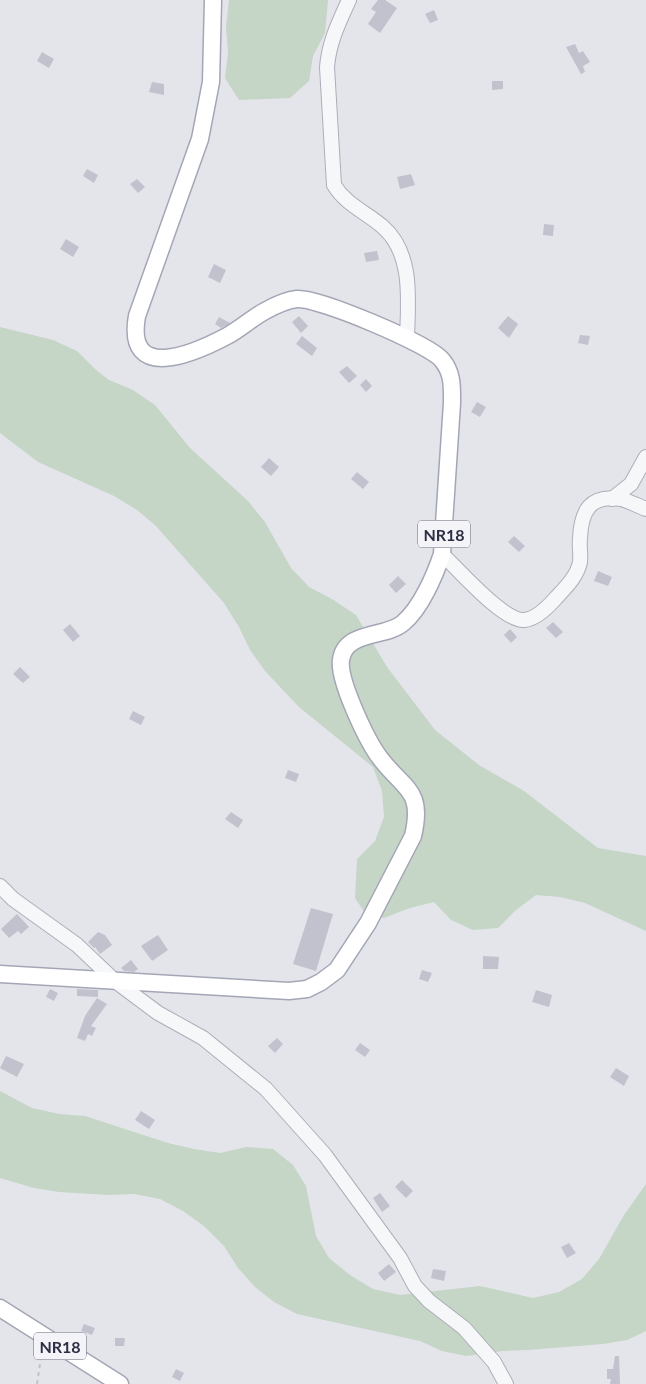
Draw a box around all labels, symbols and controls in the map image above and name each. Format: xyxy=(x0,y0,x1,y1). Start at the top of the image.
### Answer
road number: NR18 xyxy=(418,520,470,548)
road number: NR18 xyxy=(34,1332,86,1360)

